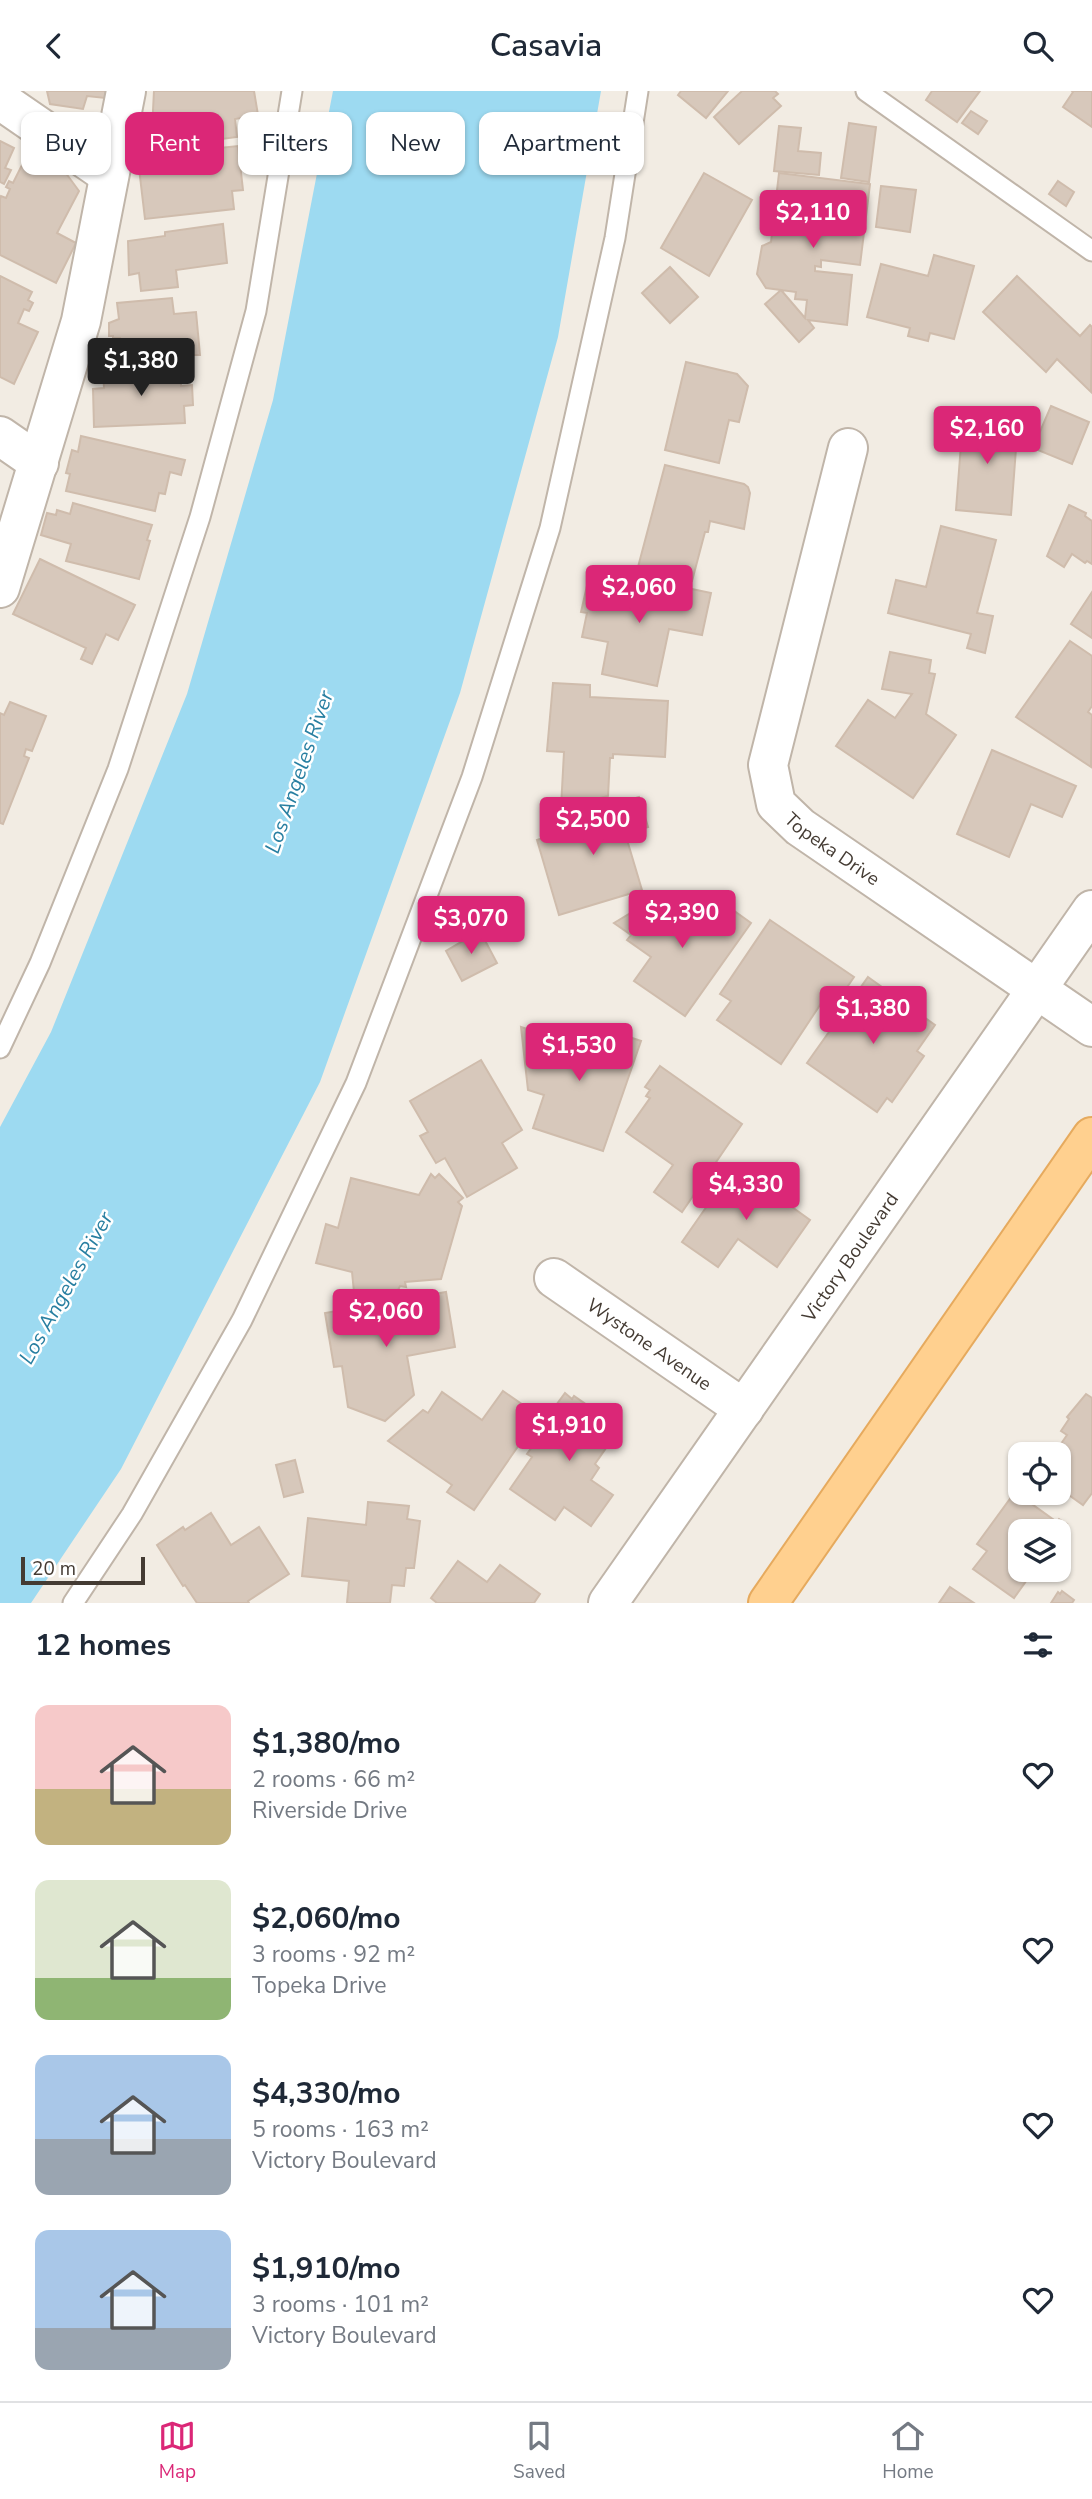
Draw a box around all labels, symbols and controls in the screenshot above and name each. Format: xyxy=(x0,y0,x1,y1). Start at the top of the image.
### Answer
text: Casavia xyxy=(490,24,602,67)
icon: back xyxy=(35,27,73,65)
icon: search xyxy=(1019,27,1057,65)
chip: Buy xyxy=(21,112,111,175)
chip: Rent xyxy=(125,112,224,175)
chip: Filters xyxy=(238,112,352,175)
chip: New xyxy=(366,112,465,175)
chip: Apartment xyxy=(479,112,644,175)
pin: $2,110 xyxy=(756,191,870,250)
text: $2,110 xyxy=(776,197,850,228)
pin: $1,380 xyxy=(84,338,198,398)
text: $1,380 xyxy=(104,345,178,376)
pin: $2,160 xyxy=(930,407,1044,466)
text: $2,160 xyxy=(950,413,1024,444)
pin: $2,060 xyxy=(582,566,696,625)
text: $2,060 xyxy=(602,572,676,603)
water label: Los Angeles River xyxy=(258,687,340,857)
pin: $2,500 xyxy=(536,797,650,857)
text: $2,500 xyxy=(556,804,630,835)
street label: Topeka Drive xyxy=(778,807,885,892)
pin: $2,390 xyxy=(625,891,739,950)
pin: $3,070 xyxy=(414,897,528,956)
text: $2,390 xyxy=(645,897,719,928)
text: $3,070 xyxy=(434,903,508,934)
pin: $1,380 xyxy=(816,986,930,1046)
text: $1,380 xyxy=(836,993,910,1024)
pin: $1,530 xyxy=(522,1023,636,1083)
text: $1,530 xyxy=(542,1030,616,1061)
pin: $4,330 xyxy=(689,1163,803,1222)
text: $4,330 xyxy=(709,1169,783,1200)
street label: Victory Boulevard xyxy=(796,1188,905,1328)
water label: Los Angeles River xyxy=(12,1206,120,1369)
pin: $2,060 xyxy=(329,1289,443,1349)
street label: Wystone Avenue xyxy=(581,1292,717,1397)
text: $2,060 xyxy=(349,1296,423,1327)
pin: $1,910 xyxy=(512,1403,626,1463)
text: $1,910 xyxy=(532,1410,606,1441)
map controls xyxy=(1008,1442,1071,1582)
button: locate xyxy=(1008,1442,1071,1505)
button: layers xyxy=(1008,1519,1071,1582)
scale bar xyxy=(21,1554,145,1586)
text: 20 m xyxy=(32,1556,76,1582)
text: 12 homes xyxy=(35,1625,171,1666)
icon: filters xyxy=(1019,1626,1057,1664)
text: $1,380/mo xyxy=(252,1723,401,1764)
icon: home xyxy=(91,1733,175,1817)
icon: heart xyxy=(1019,1756,1057,1794)
text: 2 rooms · 66 m² xyxy=(252,1764,415,1795)
text: Riverside Drive xyxy=(252,1795,407,1826)
text: $2,060/mo xyxy=(252,1898,401,1939)
icon: home xyxy=(91,1908,175,1992)
icon: heart xyxy=(1019,1931,1057,1969)
text: 3 rooms · 92 m² xyxy=(252,1939,415,1970)
text: Topeka Drive xyxy=(252,1970,387,2001)
text: $4,330/mo xyxy=(252,2073,401,2114)
icon: home xyxy=(91,2083,175,2167)
icon: heart xyxy=(1019,2106,1057,2144)
text: 5 rooms · 163 m² xyxy=(252,2114,429,2145)
text: Victory Boulevard xyxy=(252,2145,437,2176)
text: $1,910/mo xyxy=(252,2248,401,2289)
icon: home xyxy=(91,2258,175,2342)
icon: heart xyxy=(1019,2281,1057,2319)
text: 3 rooms · 101 m² xyxy=(252,2289,429,2320)
text: Victory Boulevard xyxy=(252,2320,437,2351)
tab: Map xyxy=(158,2417,196,2485)
tab: Saved xyxy=(513,2417,566,2485)
tab: Home xyxy=(882,2417,934,2485)

